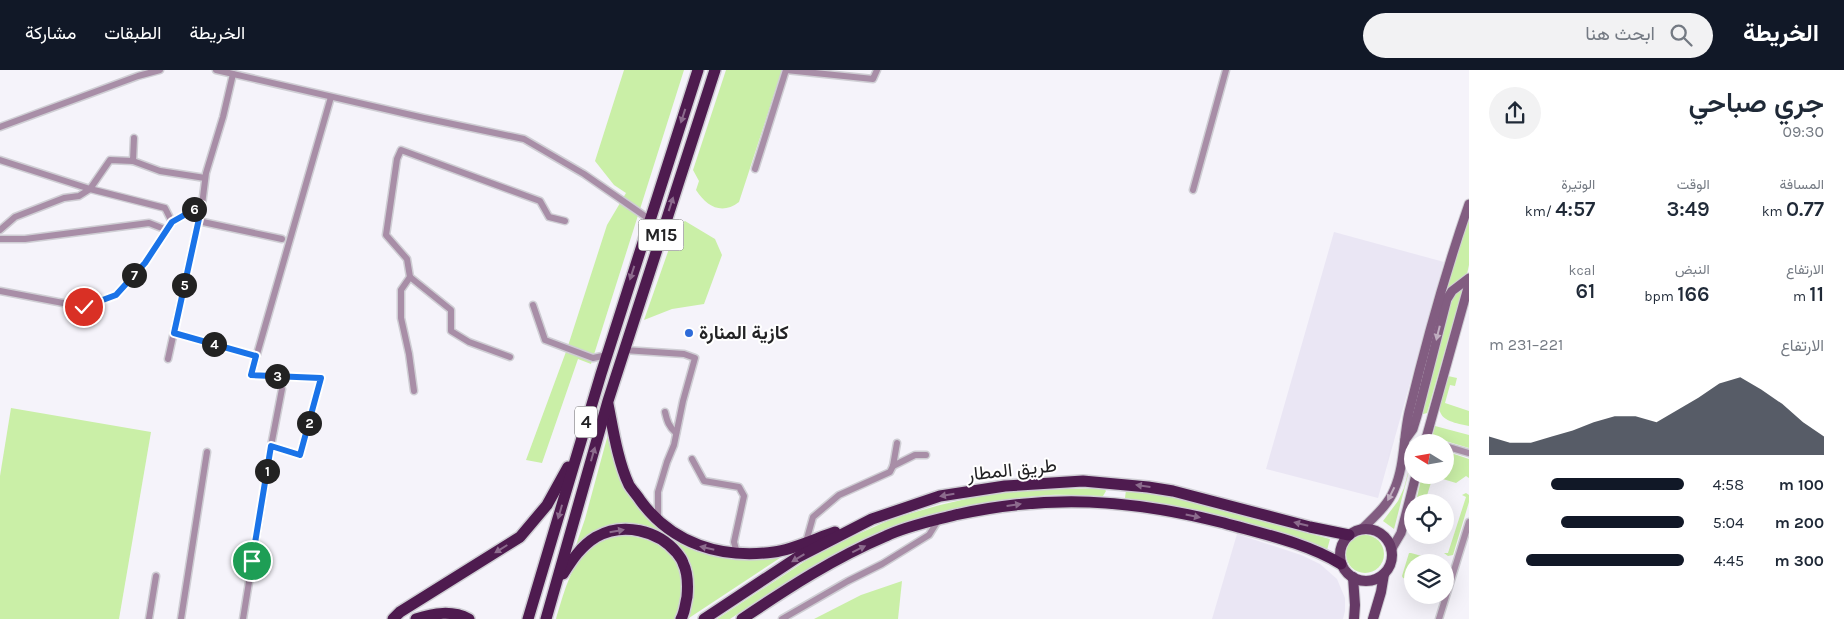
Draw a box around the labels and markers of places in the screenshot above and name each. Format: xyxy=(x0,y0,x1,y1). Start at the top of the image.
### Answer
pin: 6 xyxy=(182,196,206,222)
pin: 7 xyxy=(122,262,146,288)
pin: 5 xyxy=(172,272,196,298)
pin xyxy=(63,286,105,328)
place label: كازية المنارة xyxy=(699,322,789,345)
marker: كازية المنارة xyxy=(683,327,695,339)
pin: 4 xyxy=(202,332,226,356)
pin: 3 xyxy=(264,364,290,388)
pin: 2 xyxy=(296,410,322,436)
pin: 1 xyxy=(254,458,280,484)
pin xyxy=(231,540,273,582)

